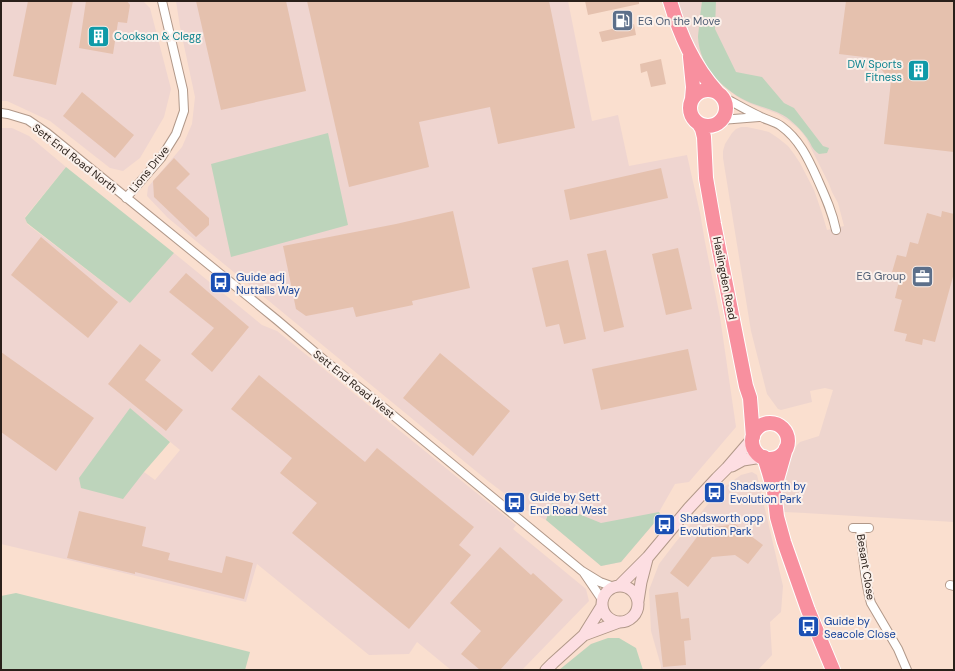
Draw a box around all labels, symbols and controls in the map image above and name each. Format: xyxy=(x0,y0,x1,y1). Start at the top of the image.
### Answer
fuel station icon: EG On the Move xyxy=(610,8,636,34)
place label: EG On the Move xyxy=(638,14,720,28)
building icon: Cookson & Clegg xyxy=(85,23,111,49)
place label: Cookson & Clegg xyxy=(114,29,201,43)
place label: DW Sports Fitness xyxy=(847,57,902,84)
building icon: DW Sports Fitness xyxy=(905,57,931,83)
street label: Sett End Road North xyxy=(30,121,120,195)
street label: Lions Drive xyxy=(126,143,172,195)
street label: Haslingden Road xyxy=(710,235,740,321)
office icon: EG Group xyxy=(909,263,935,289)
place label: EG Group xyxy=(857,269,906,283)
bus stop icon: Guide adj Nuttalls Way xyxy=(208,270,234,296)
place label: Guide adj Nuttalls Way xyxy=(236,270,300,297)
street label: Sett End Road West xyxy=(310,347,398,421)
bus stop icon: Shadsworth by Evolution Park xyxy=(701,479,727,505)
place label: Shadsworth by Evolution Park xyxy=(730,479,806,506)
bus stop icon: Guide by Sett End Road West xyxy=(501,490,527,516)
place label: Guide by Sett End Road West xyxy=(530,490,607,517)
bus stop icon: Shadsworth opp Evolution Park xyxy=(652,511,678,537)
place label: Shadsworth opp Evolution Park xyxy=(680,511,764,538)
street label: Besant Close xyxy=(854,533,878,601)
bus stop icon: Guide by Seacole Close xyxy=(796,614,822,640)
place label: Guide by Seacole Close xyxy=(824,614,896,641)

